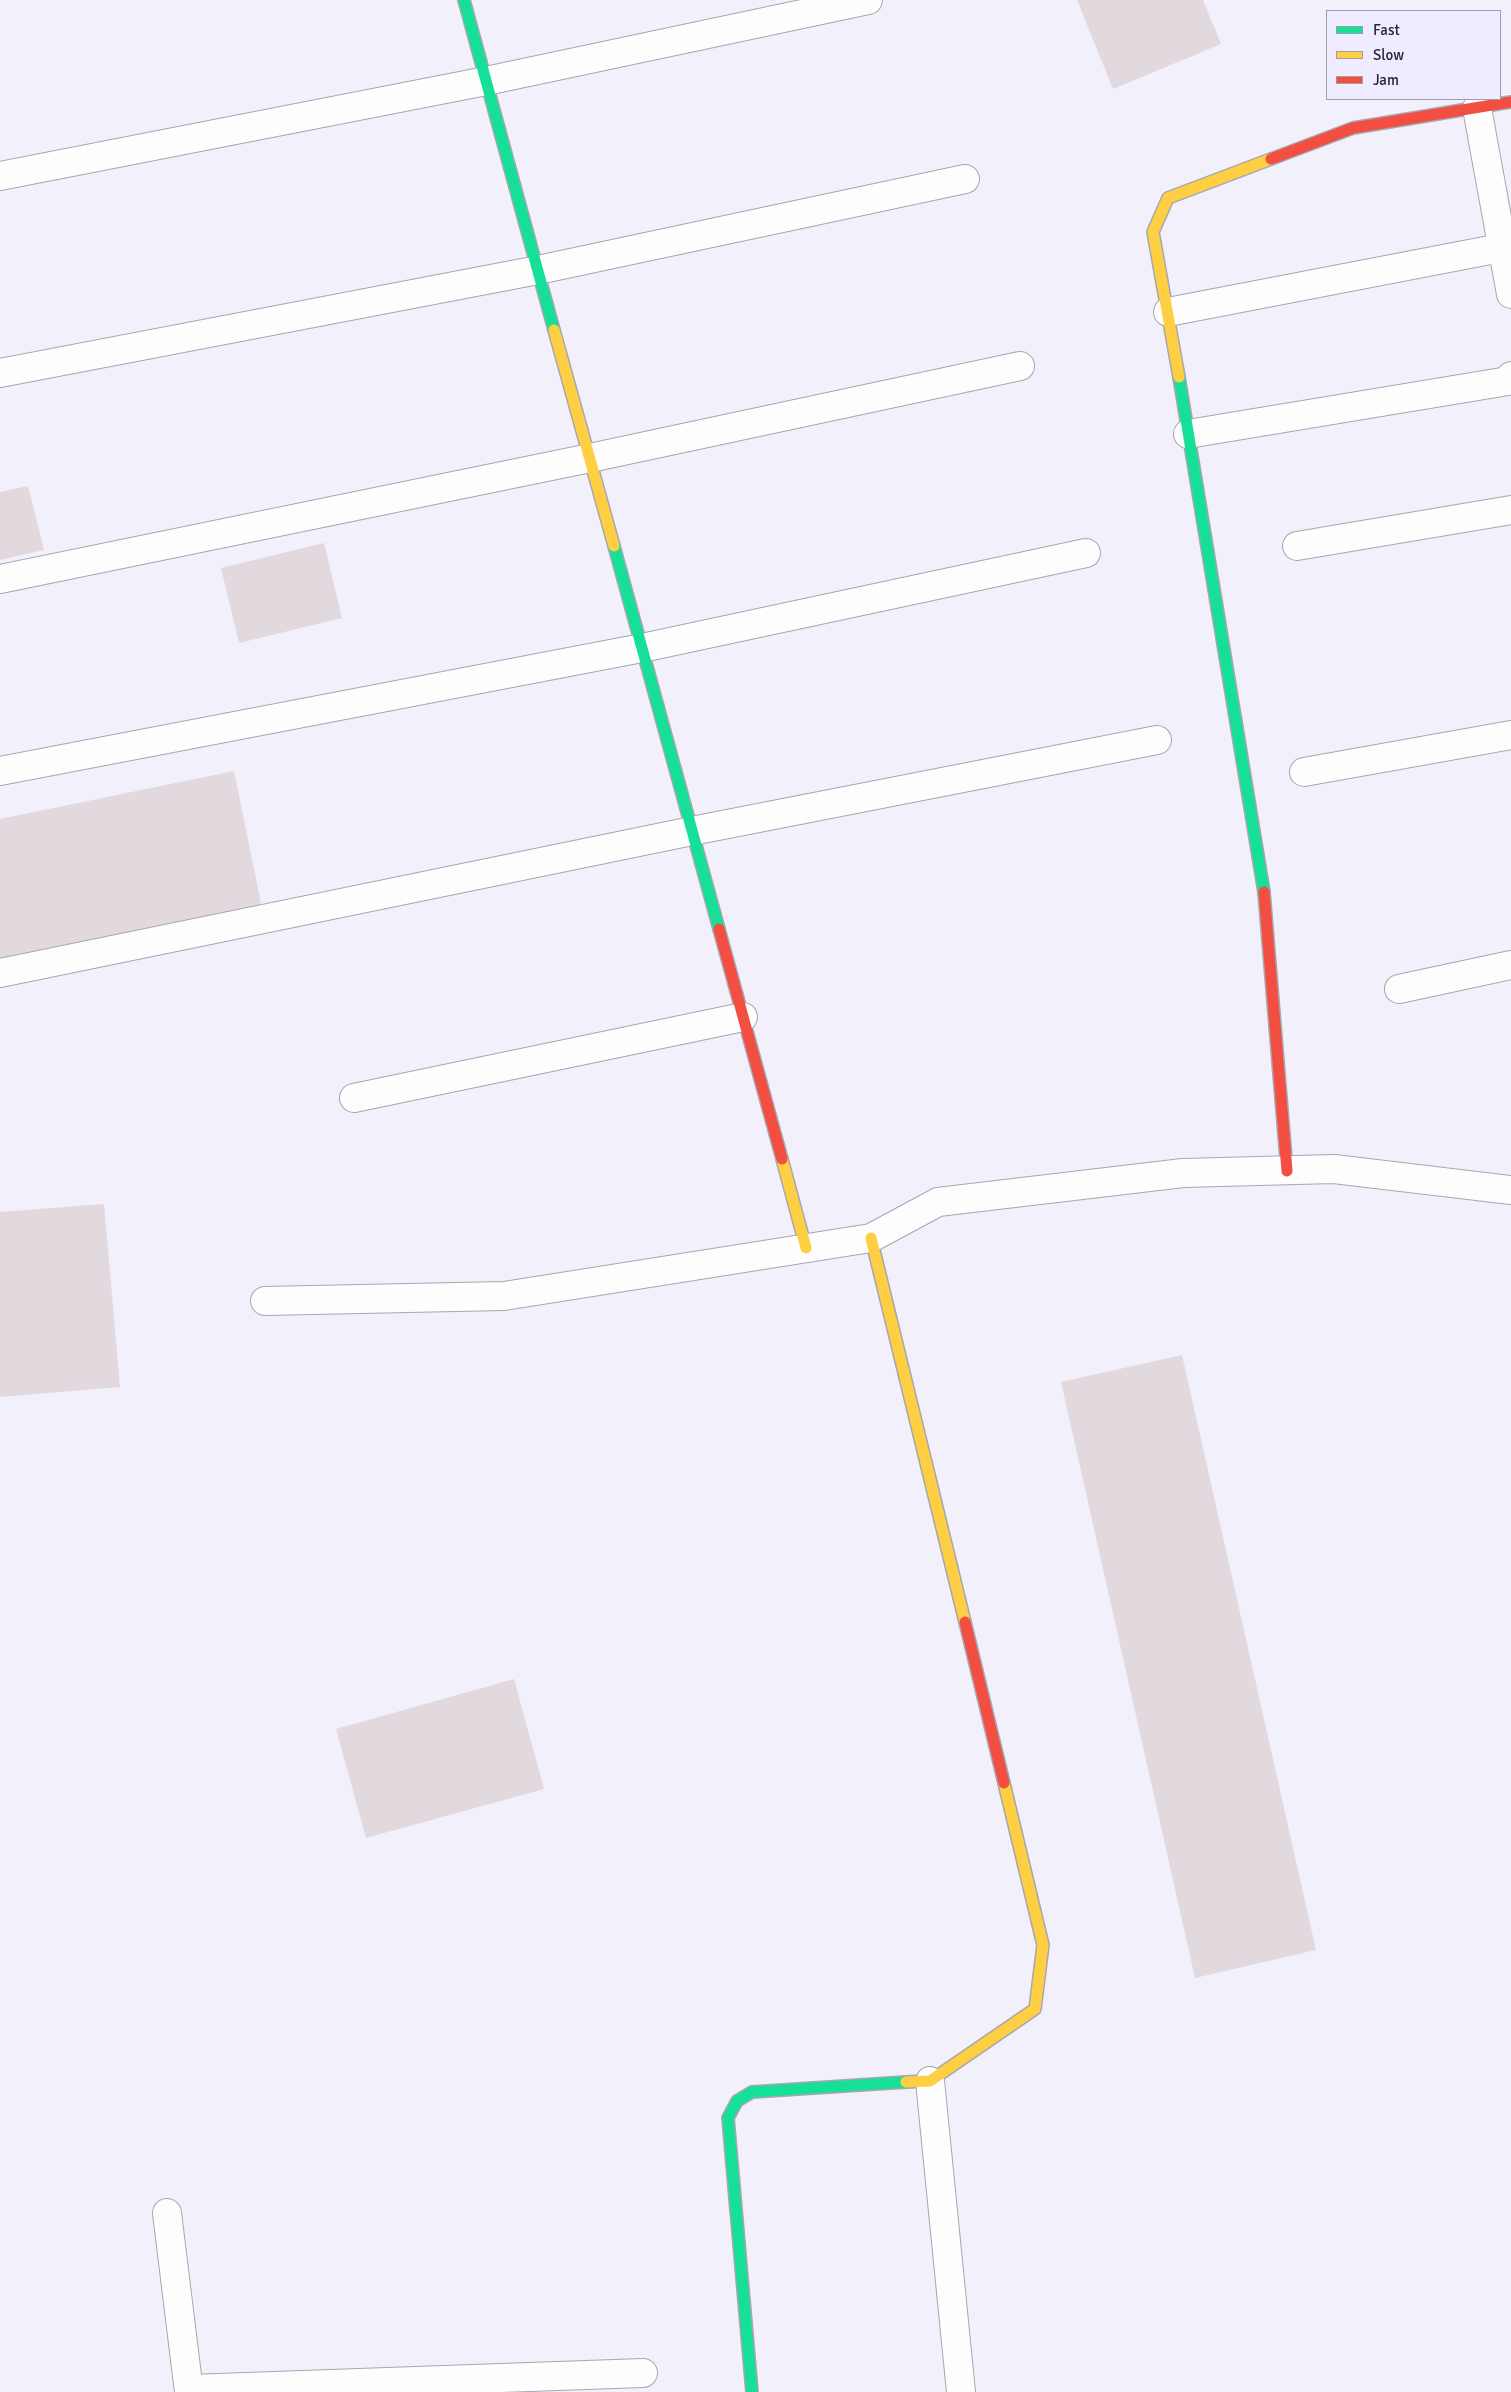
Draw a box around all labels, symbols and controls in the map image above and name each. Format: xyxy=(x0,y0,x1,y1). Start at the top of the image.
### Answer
legend xyxy=(1326,10,1501,100)
text: Fast xyxy=(1373,21,1400,39)
text: Slow xyxy=(1373,46,1404,64)
text: Jam xyxy=(1373,71,1399,89)

